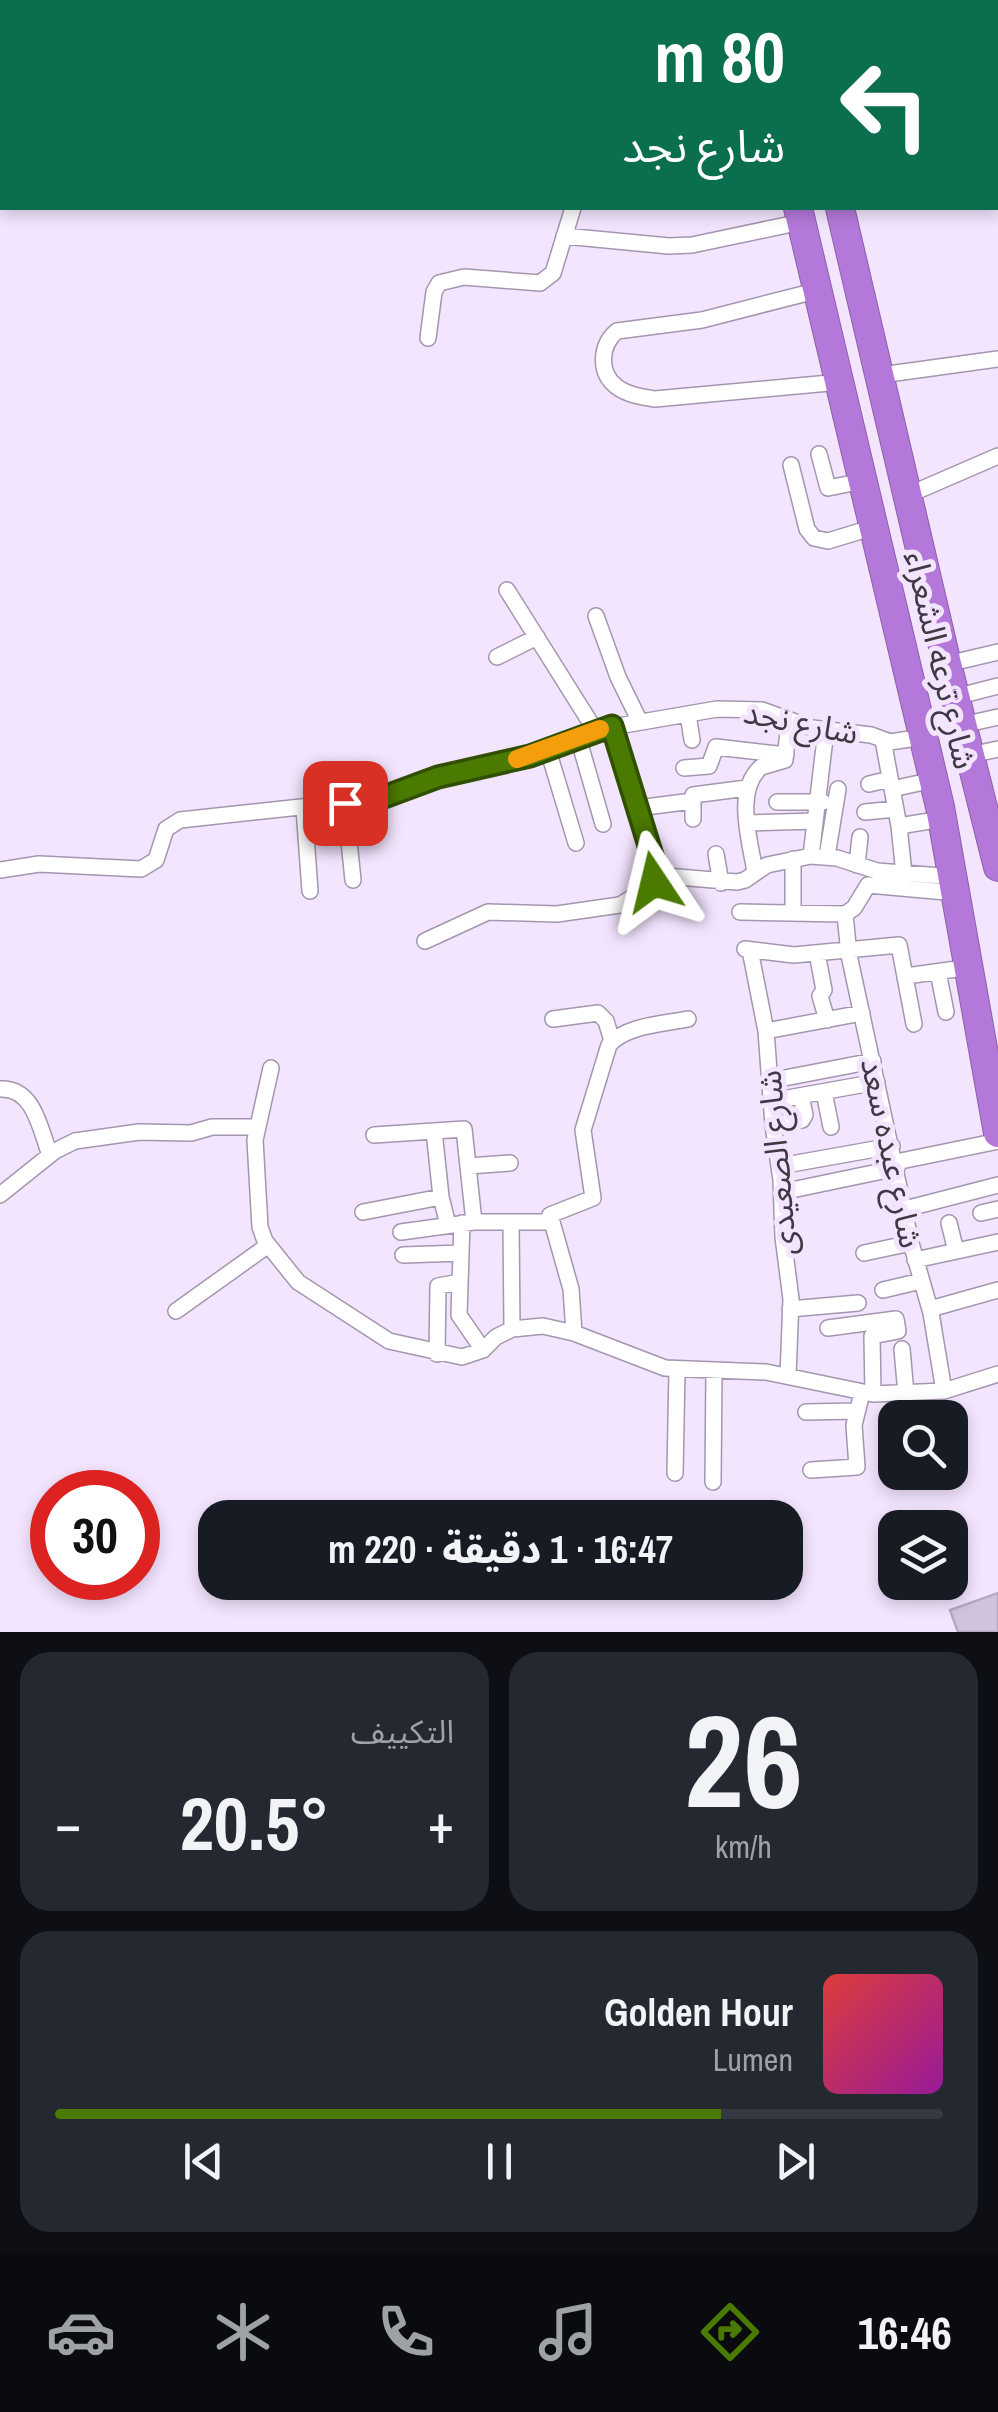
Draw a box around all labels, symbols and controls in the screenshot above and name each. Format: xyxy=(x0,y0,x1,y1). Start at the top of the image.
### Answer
text: 80 m xyxy=(654,10,785,104)
icon: left xyxy=(820,40,950,170)
text: شارع نجد xyxy=(622,115,785,176)
street label: شارع ترعه الشعراء xyxy=(892,547,987,774)
street label: شارع نجد xyxy=(740,690,862,757)
pin xyxy=(303,761,388,846)
icon: arrive xyxy=(318,776,373,831)
position arrow xyxy=(602,830,706,934)
street label: شارع عبده سعد xyxy=(848,1054,933,1252)
street label: شارع الصعيدى xyxy=(747,1068,810,1257)
map controls xyxy=(878,1400,968,1600)
button: search xyxy=(878,1400,968,1490)
speed limit sign: 30 xyxy=(30,1470,160,1600)
button: layers xyxy=(878,1510,968,1600)
text: 16:47 · 1 دقيقة · 220 m xyxy=(328,1524,673,1575)
text: 26 xyxy=(684,1672,803,1848)
text: التكييف xyxy=(351,1710,454,1753)
text: 20.5° xyxy=(180,1772,329,1873)
text: − xyxy=(55,1786,81,1860)
text: + xyxy=(428,1786,454,1860)
text: km/h xyxy=(715,1825,772,1868)
text: Golden Hour xyxy=(604,1987,793,2038)
text: Lumen xyxy=(713,2038,793,2081)
icon: previous xyxy=(176,2134,231,2189)
icon: pause xyxy=(472,2134,527,2189)
icon: next xyxy=(768,2134,823,2189)
icon: car xyxy=(46,2297,116,2367)
icon: climate xyxy=(208,2297,278,2367)
icon: phone xyxy=(371,2297,441,2367)
icon: music xyxy=(533,2297,603,2367)
icon: directions xyxy=(695,2297,765,2367)
text: 16:46 xyxy=(858,2302,952,2363)

